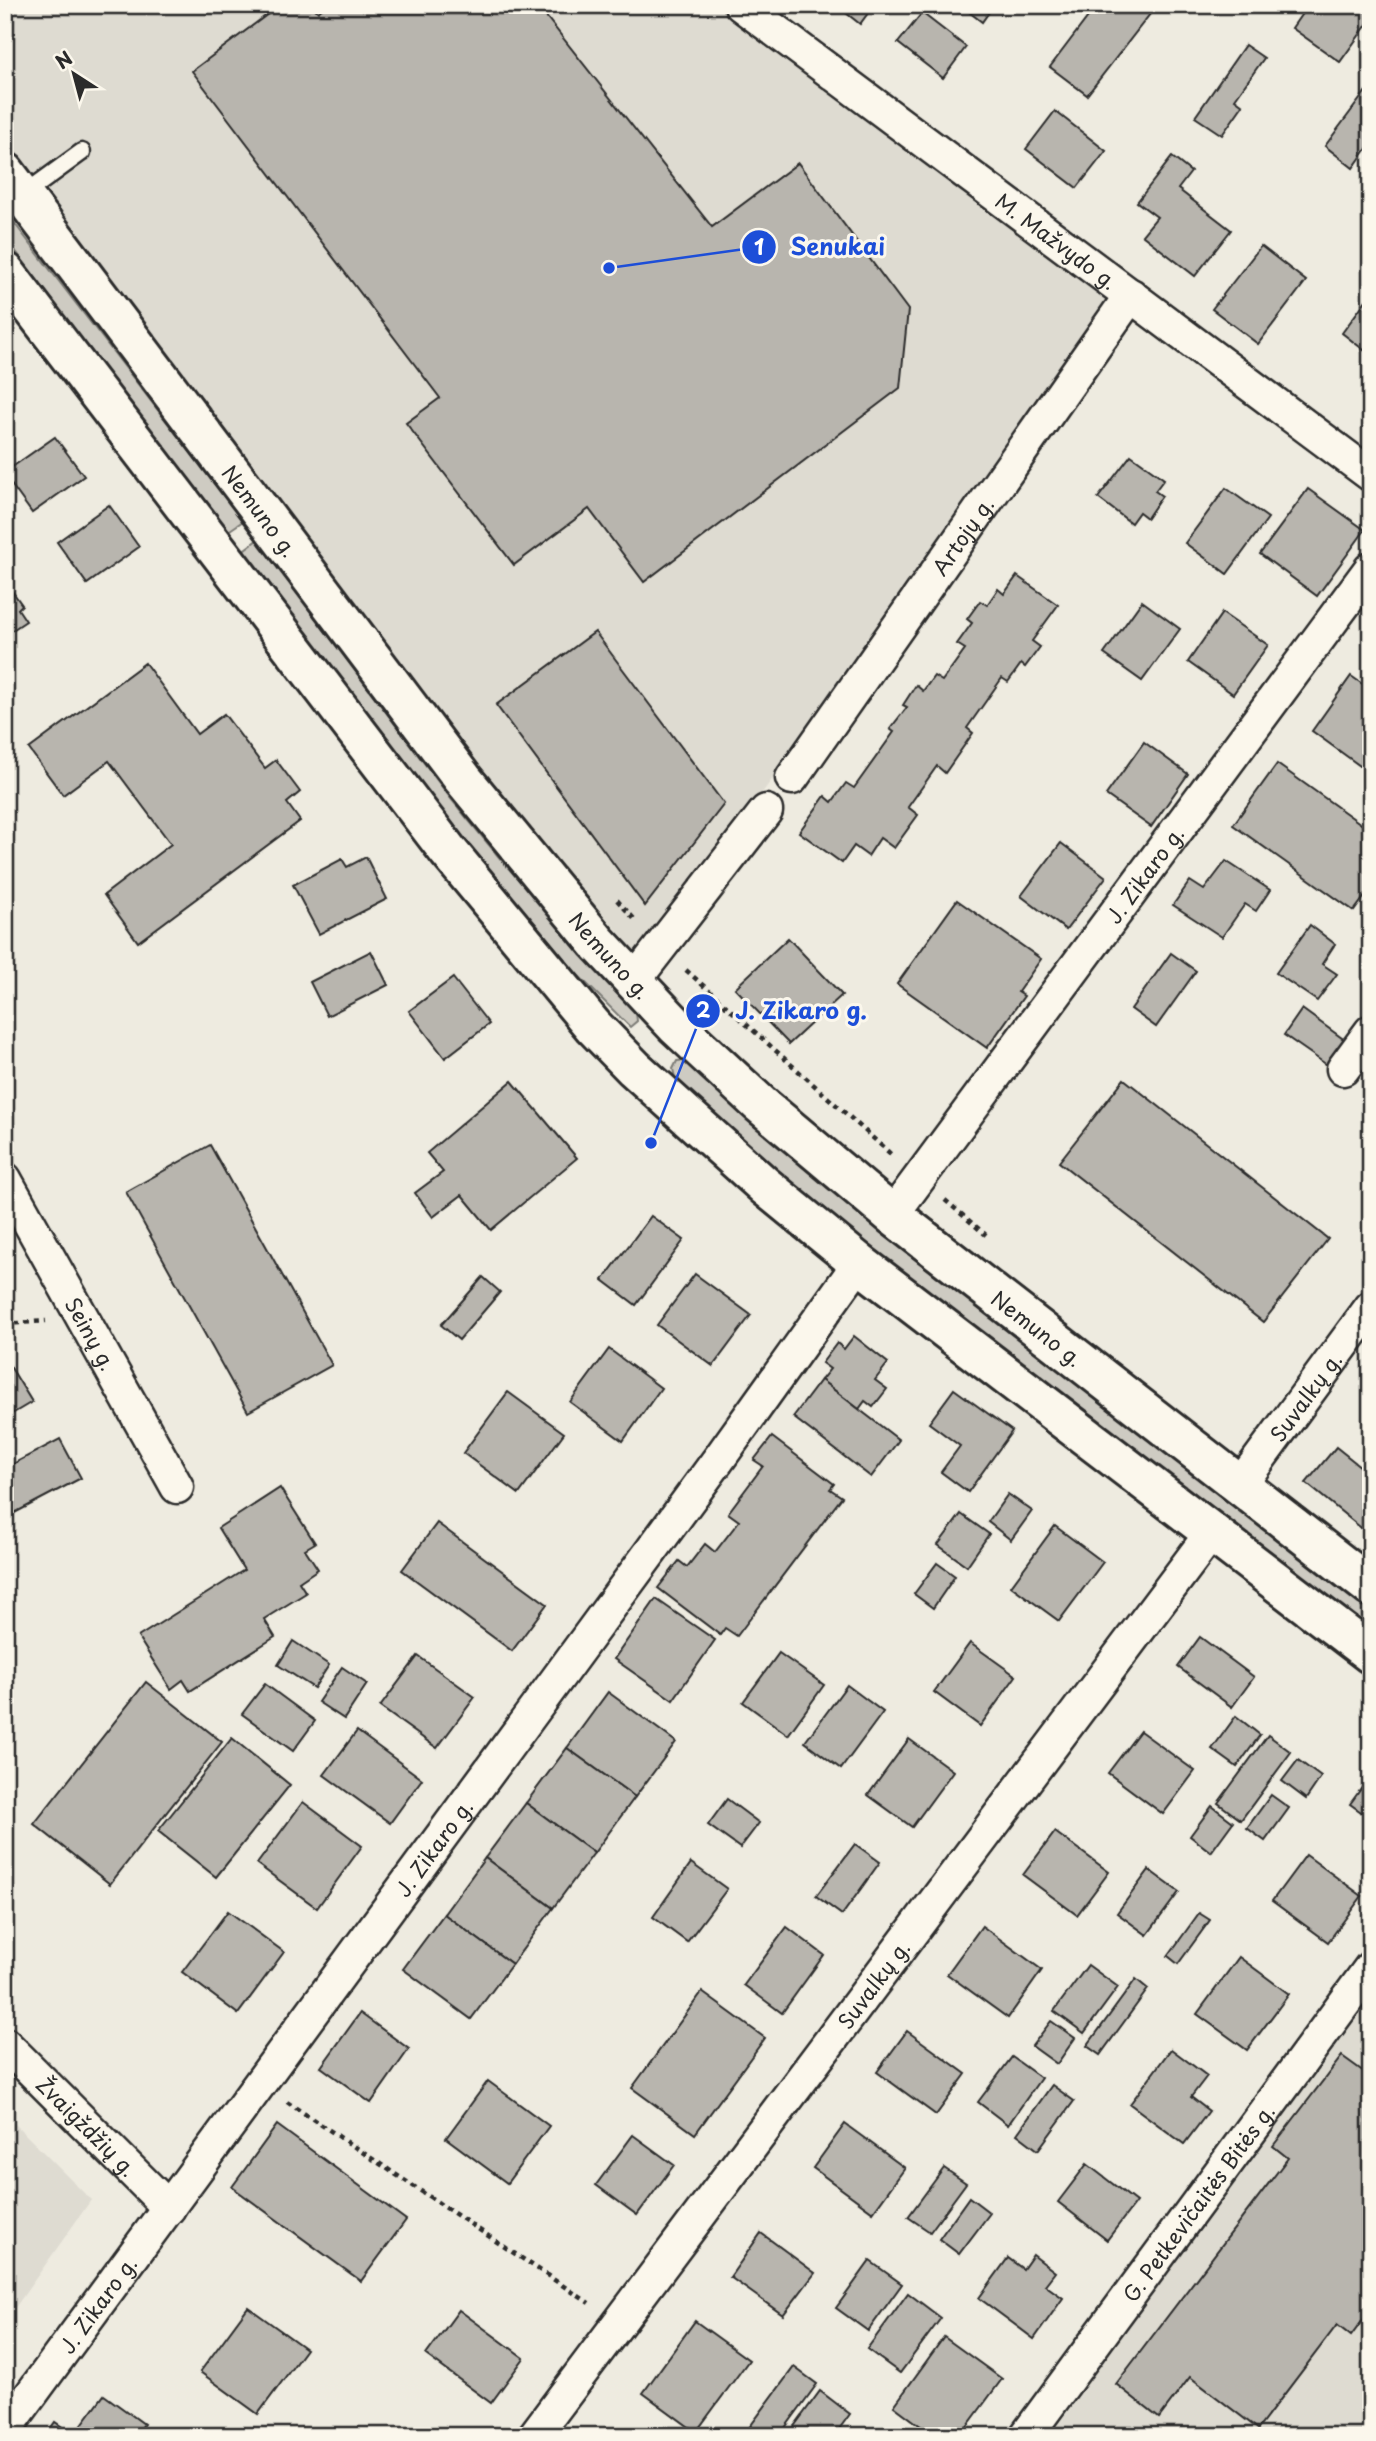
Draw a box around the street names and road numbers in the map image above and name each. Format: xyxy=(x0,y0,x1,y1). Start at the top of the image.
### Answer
street label: M. Mažvydo g. xyxy=(989,184,1125,297)
street label: Nemuno g. xyxy=(215,458,306,563)
street label: Artojų g. xyxy=(923,490,1001,582)
street label: J. Zikaro g. xyxy=(1098,819,1191,930)
street label: Nemuno g. xyxy=(562,904,658,1006)
street label: Nemuno g. xyxy=(985,1282,1090,1374)
street label: Seinų g. xyxy=(58,1291,125,1376)
street label: Suvalkų g. xyxy=(1261,1345,1349,1448)
street label: J. Zikaro g. xyxy=(387,1792,480,1903)
street label: Suvalkų g. xyxy=(829,1933,917,2035)
street label: Žvaigždžių g. xyxy=(30,2069,144,2183)
street label: G. Petkevičaitės Bitės g. xyxy=(1114,2097,1282,2308)
street label: J. Zikaro g. xyxy=(51,2249,144,2360)

